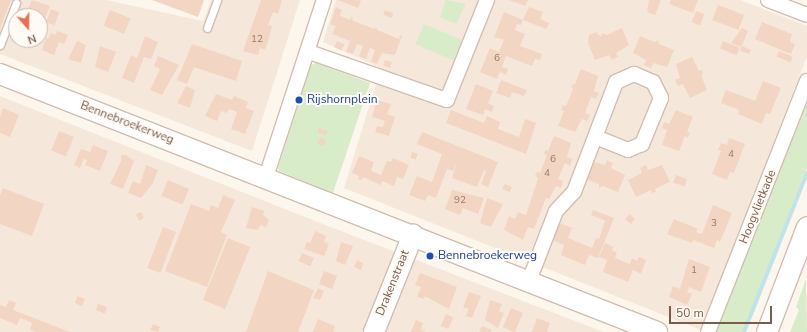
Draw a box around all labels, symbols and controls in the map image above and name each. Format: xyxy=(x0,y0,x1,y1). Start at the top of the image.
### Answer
north arrow xyxy=(8,8,48,48)
text: N xyxy=(26,30,38,47)
house number: 12 xyxy=(251,34,263,46)
house number: 6 xyxy=(494,53,500,65)
place label: Rijshornplein xyxy=(307,93,377,107)
marker: Rijshornplein xyxy=(294,95,304,105)
street label: Bennebroekerweg xyxy=(78,99,176,147)
house number: 4 xyxy=(728,149,734,161)
house number: 6 xyxy=(550,154,556,166)
house number: 4 xyxy=(544,168,550,180)
street label: Hoogvlietkade xyxy=(737,168,779,246)
house number: 92 xyxy=(454,195,466,207)
house number: 3 xyxy=(711,218,717,230)
street label: Drakenstraat xyxy=(373,248,413,318)
place label: Bennebroekerweg xyxy=(438,249,537,263)
marker: Bennebroekerweg xyxy=(425,251,435,261)
house number: 1 xyxy=(691,265,697,277)
scale bar xyxy=(671,298,774,324)
text: 50 m xyxy=(676,305,704,321)

